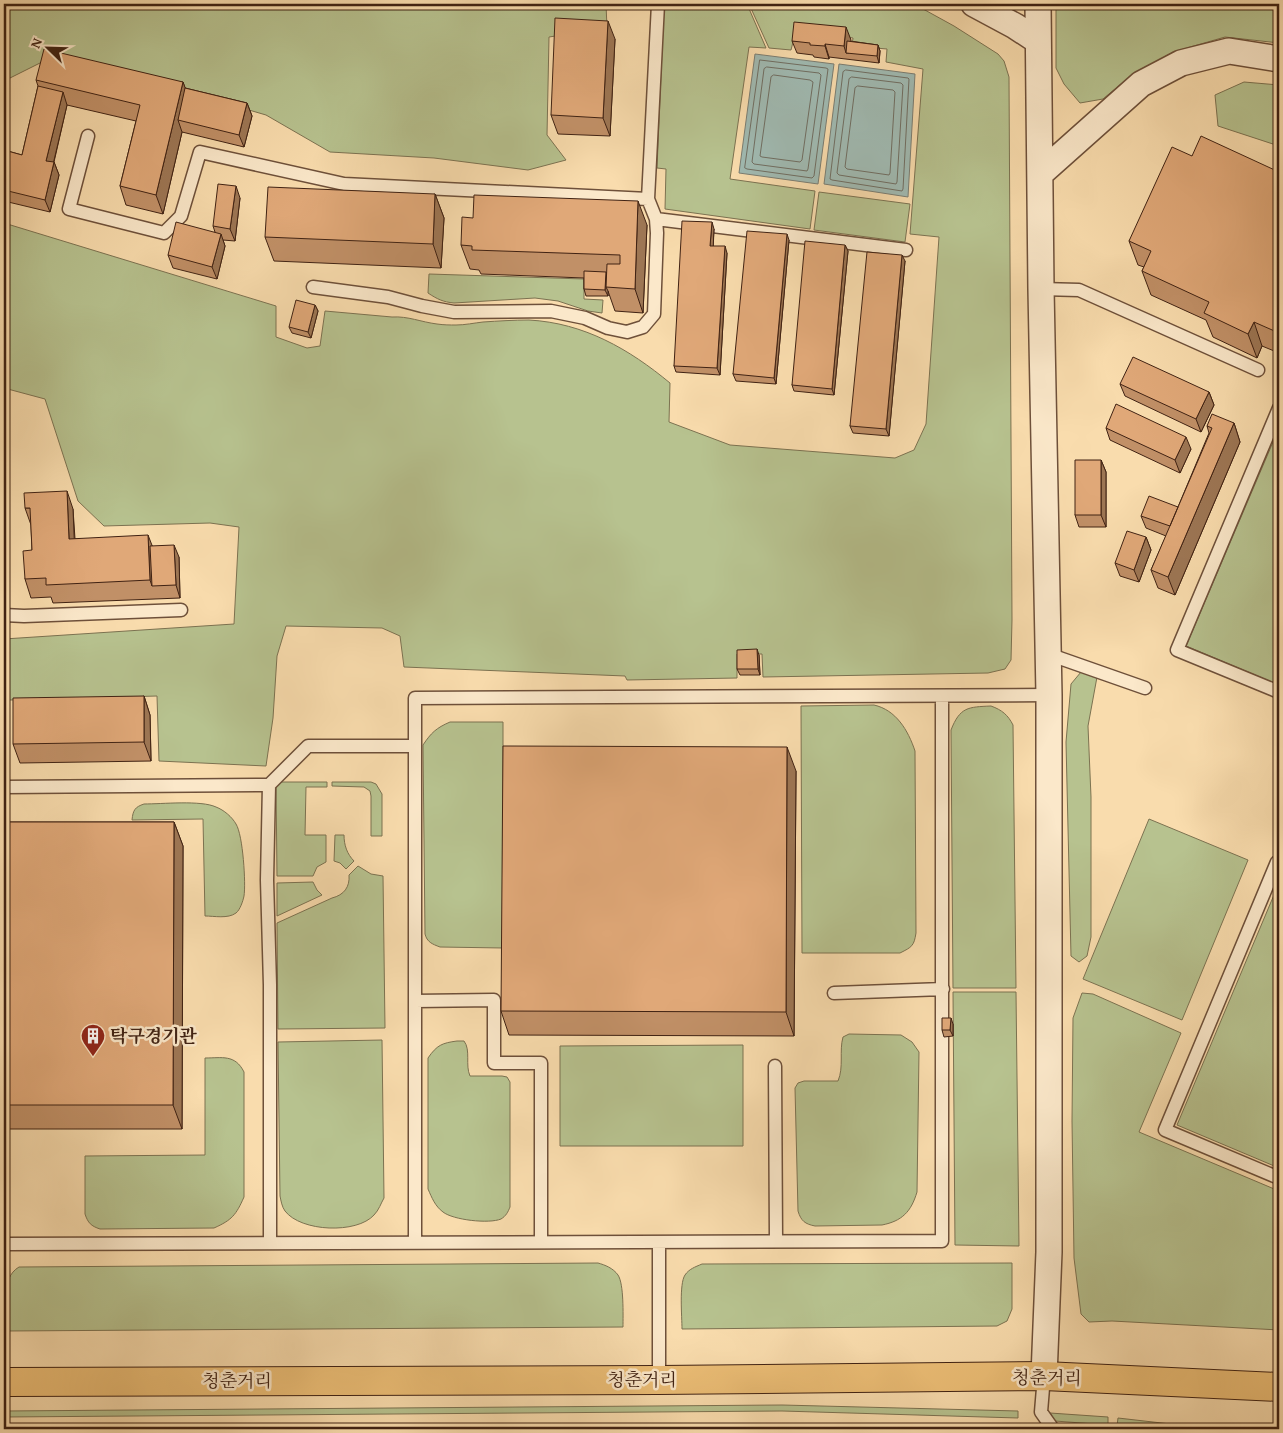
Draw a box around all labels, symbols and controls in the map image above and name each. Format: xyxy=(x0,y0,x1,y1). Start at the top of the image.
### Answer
north arrow xyxy=(22,22,72,72)
text: N xyxy=(25,34,47,51)
place label: 탁구경기관 xyxy=(110,1022,198,1049)
building icon: 탁구경기관 xyxy=(80,1023,106,1057)
street label: 청춘거리 xyxy=(1012,1363,1082,1392)
street label: 청춘거리 xyxy=(607,1366,677,1393)
street label: 청춘거리 xyxy=(202,1367,272,1394)

